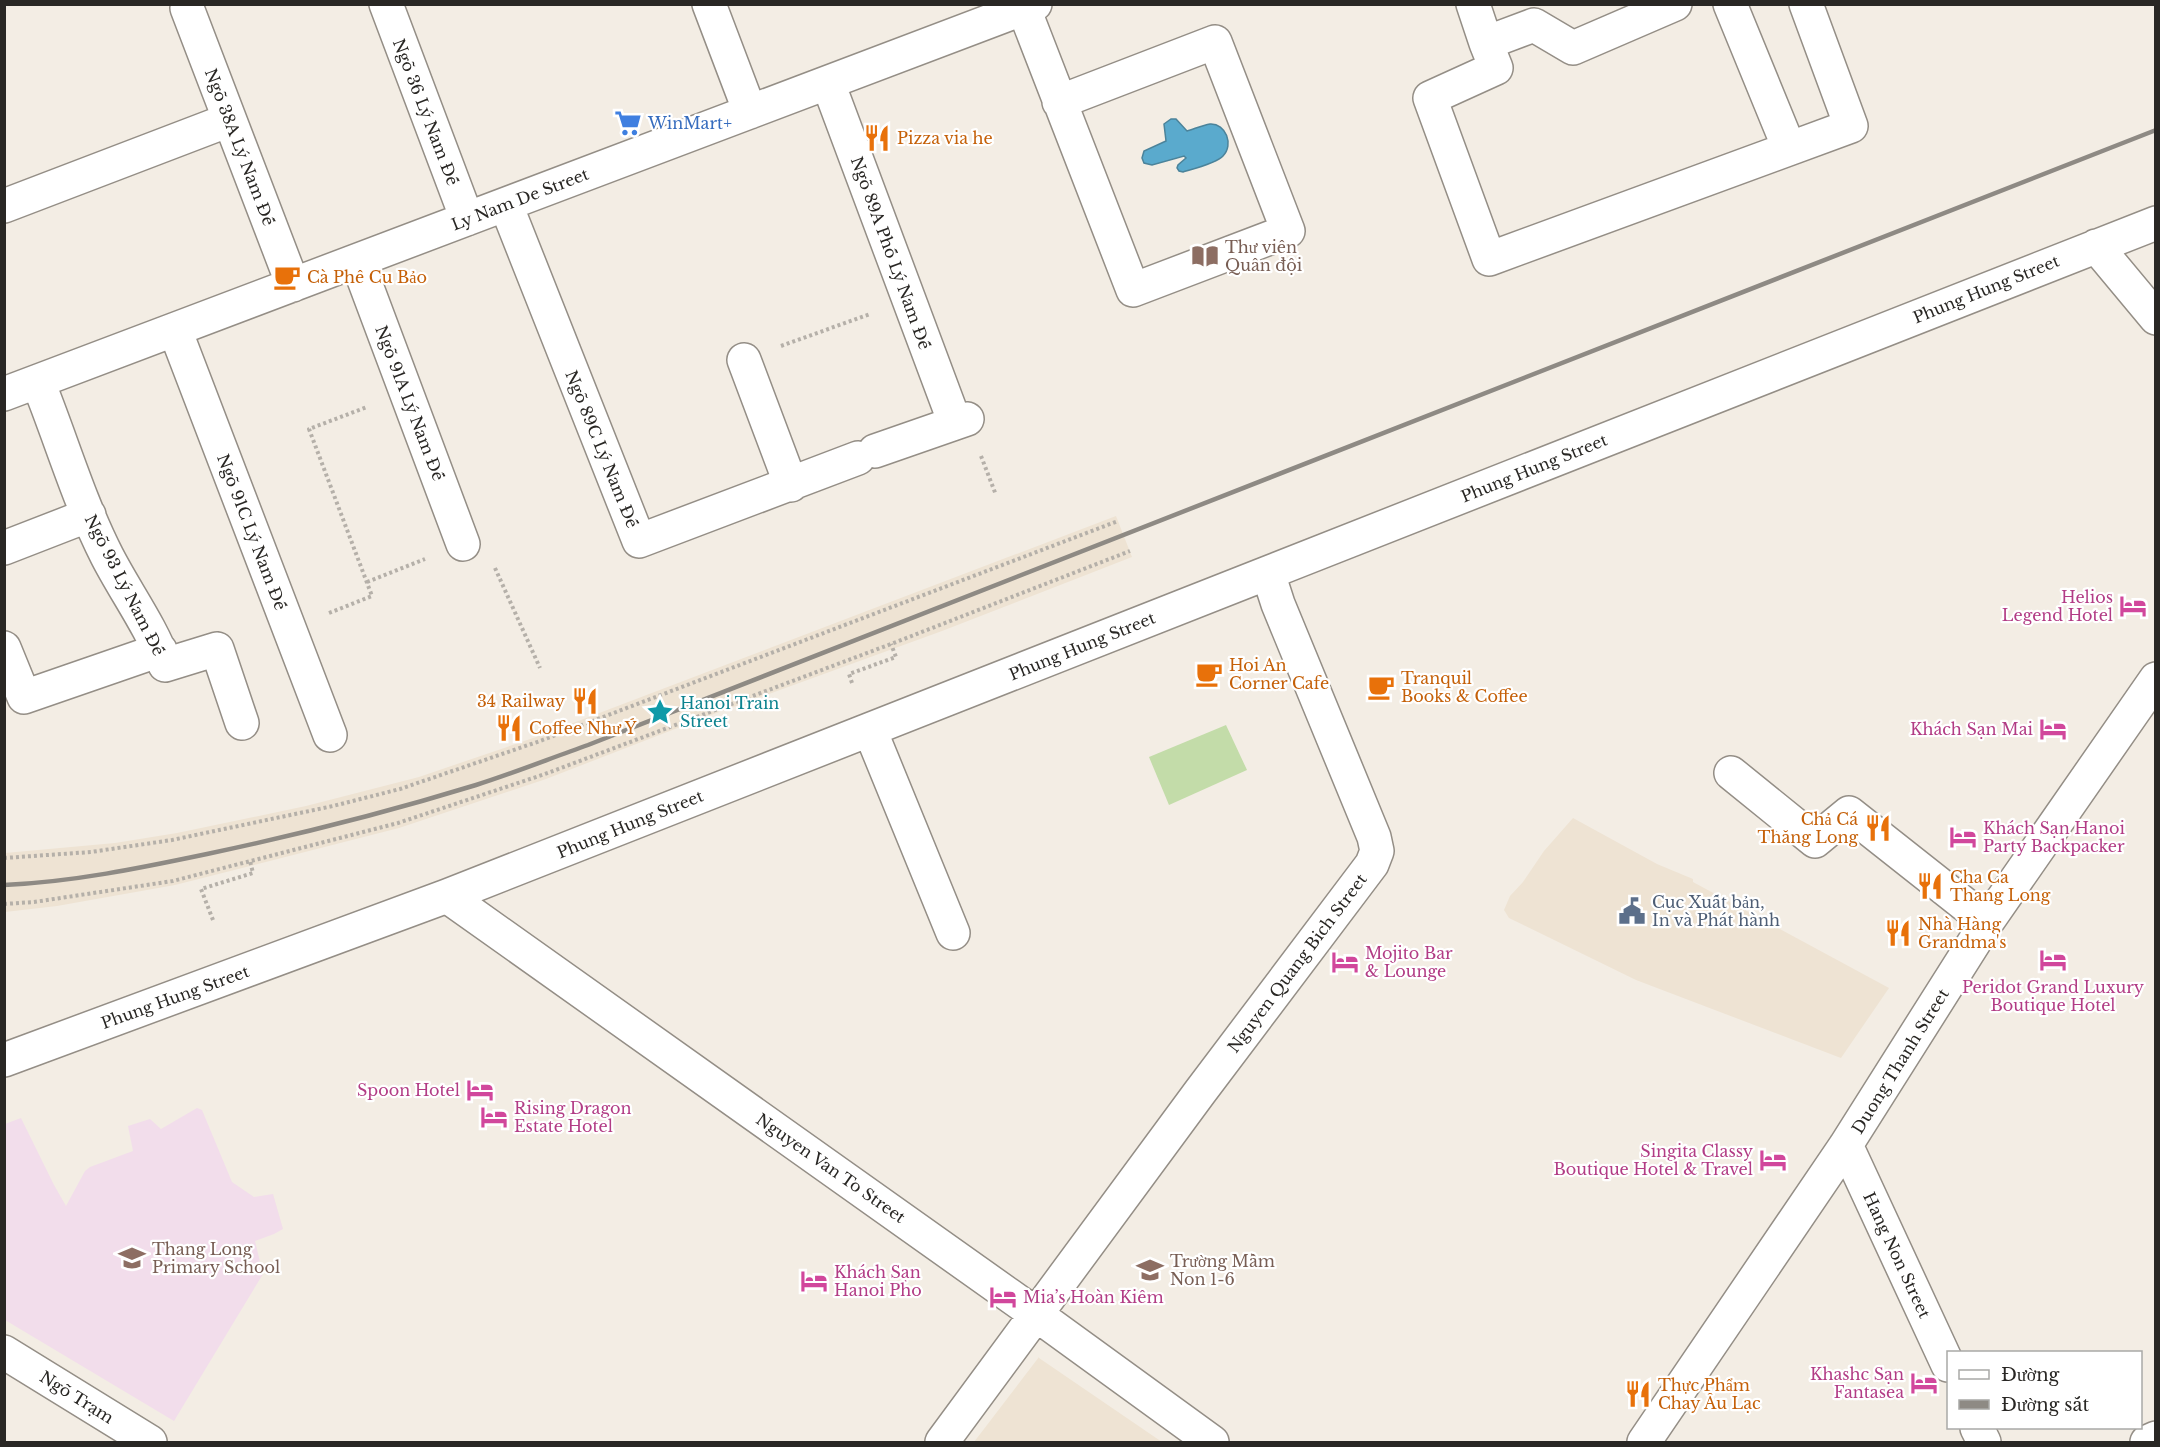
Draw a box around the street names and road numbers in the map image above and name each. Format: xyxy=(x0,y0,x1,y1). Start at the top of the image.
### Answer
street label: Ngõ 36 Lý Nam Đế xyxy=(389,36,463,188)
street label: Ngõ 38A Lý Nam Đế xyxy=(201,66,279,228)
street label: Ngõ 89A Phố Lý Nam Đế xyxy=(847,154,935,352)
street label: Ly Nam De Street xyxy=(449,164,591,234)
street label: Phung Hung Street xyxy=(1910,250,2062,328)
street label: Ngõ 91A Lý Nam Đế xyxy=(371,323,449,483)
street label: Ngõ 89C Lý Nam Đế xyxy=(561,367,643,531)
street label: Phung Hung Street xyxy=(1458,429,1610,507)
street label: Ngõ 91C Lý Nam Đế xyxy=(213,451,291,613)
street label: Ngõ 93 Lý Nam Đế xyxy=(81,511,169,659)
street label: Phung Hung Street xyxy=(1006,607,1158,685)
street label: Phung Hung Street xyxy=(554,785,706,863)
street label: Nguyen Quang Bich Street xyxy=(1223,870,1371,1056)
street label: Phung Hung Street xyxy=(98,961,252,1033)
street label: Duong Thanh Street xyxy=(1847,985,1953,1137)
street label: Nguyen Van To Street xyxy=(753,1109,909,1227)
street label: Hang Non Street xyxy=(1859,1189,1935,1321)
street label: Ngõ Trạm xyxy=(36,1366,118,1428)

